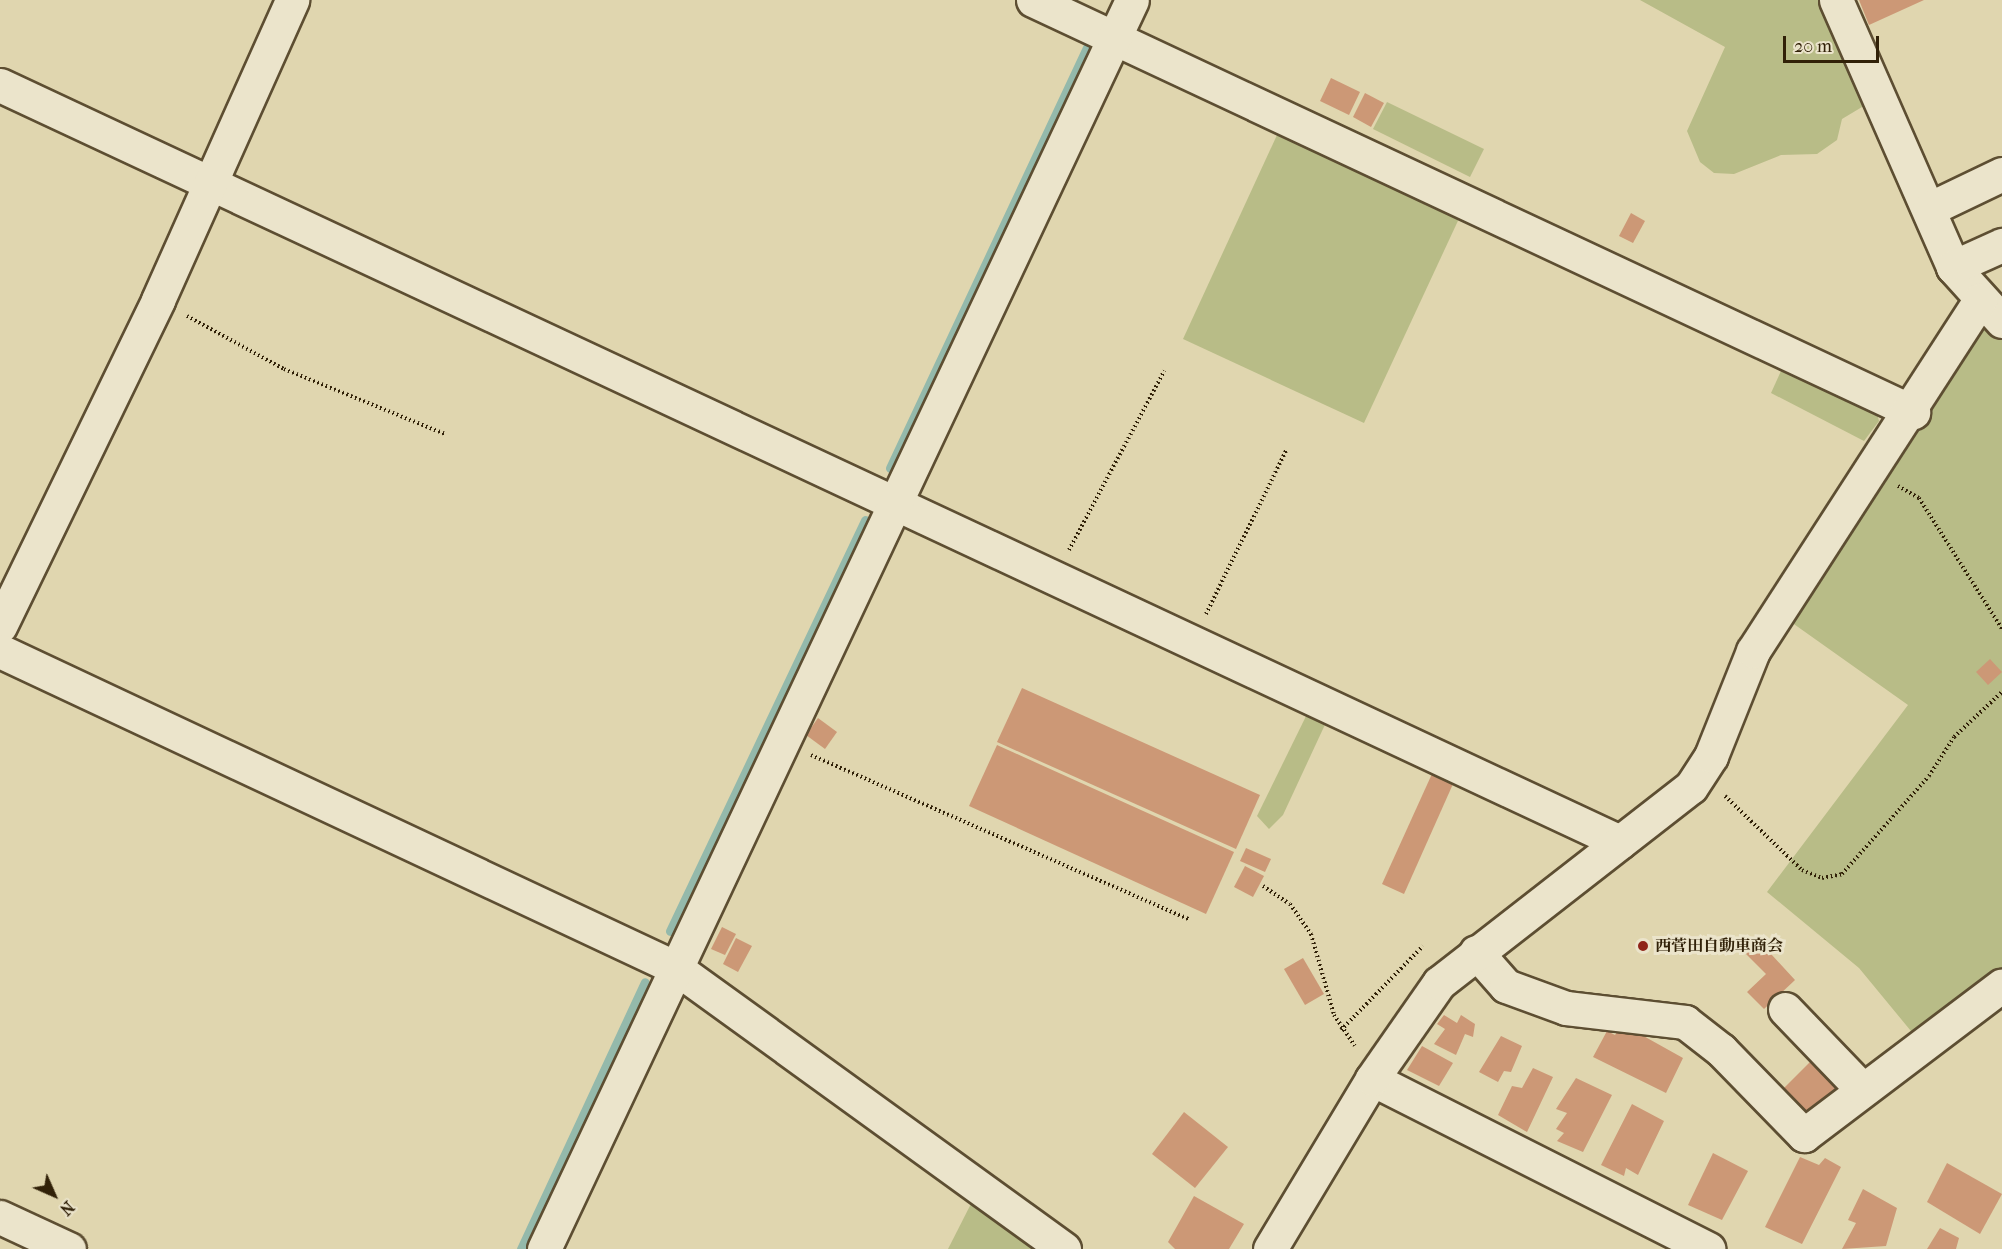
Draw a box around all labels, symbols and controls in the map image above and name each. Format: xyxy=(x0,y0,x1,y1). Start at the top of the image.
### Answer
scale bar xyxy=(1786,24,1882,62)
text: 20 m xyxy=(1794,36,1832,57)
place label: 西菅田自動車商会 xyxy=(1655,936,1783,956)
marker: 西菅田自動車商会 xyxy=(1636,939,1650,953)
north arrow xyxy=(24,1165,84,1225)
text: N xyxy=(56,1197,78,1219)

